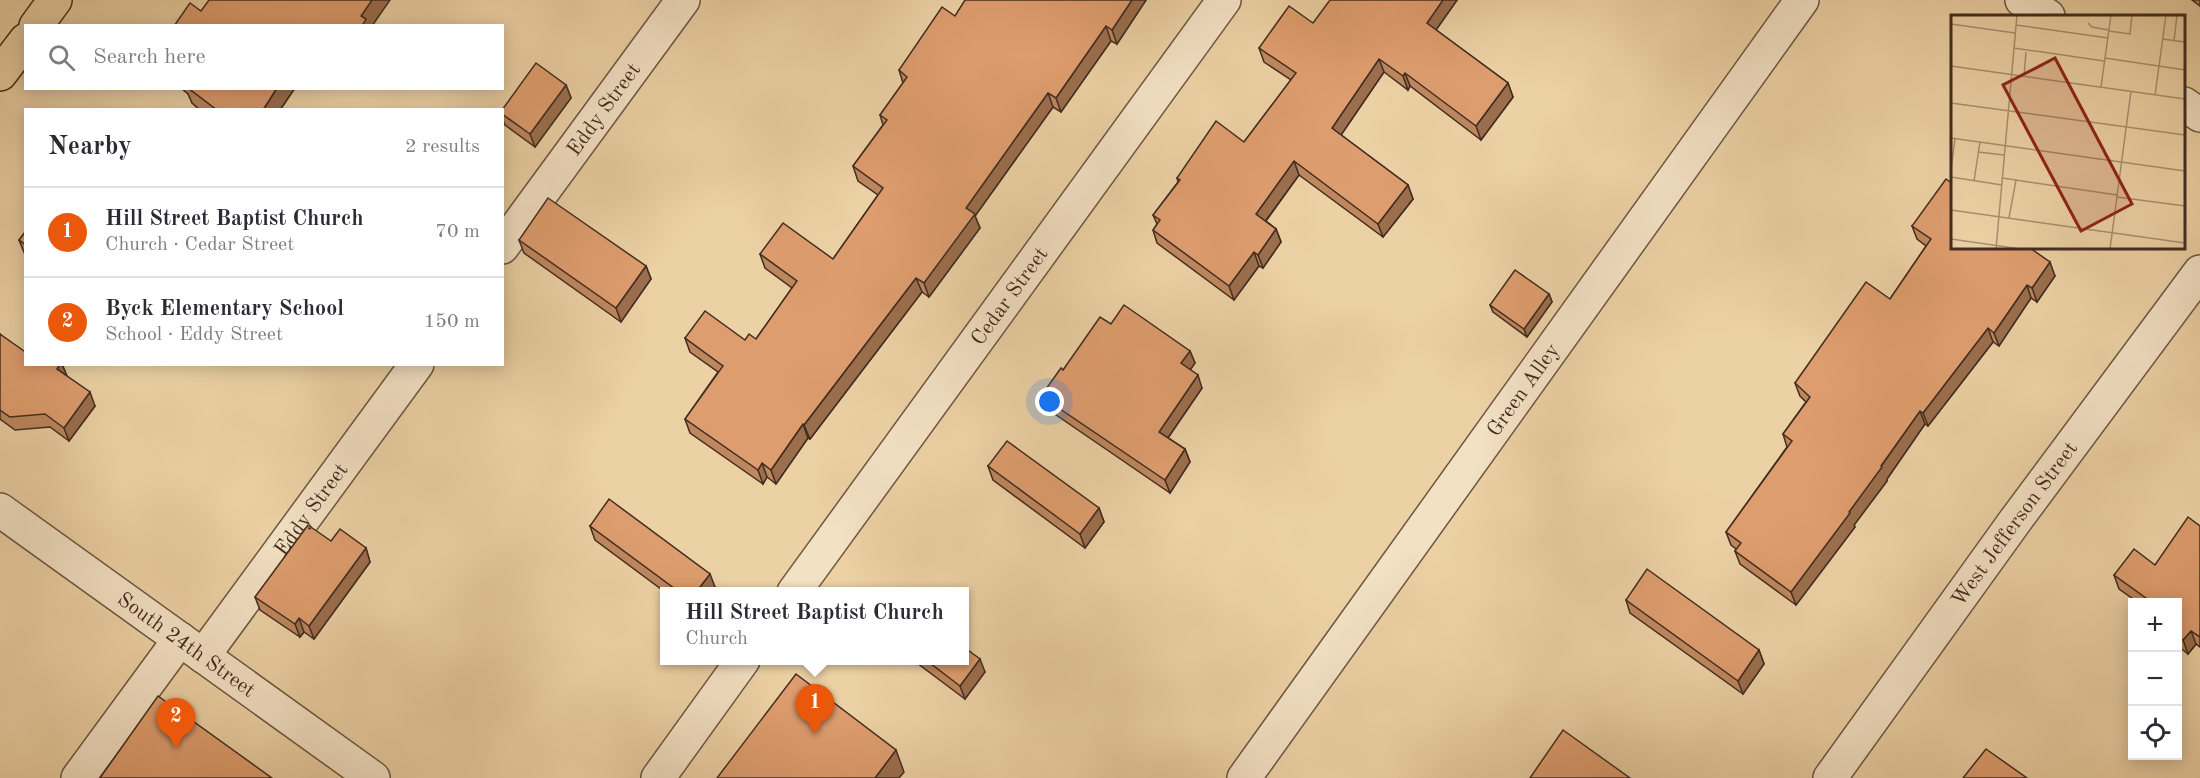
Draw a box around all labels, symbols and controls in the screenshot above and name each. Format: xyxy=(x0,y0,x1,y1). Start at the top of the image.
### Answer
inset map xyxy=(1951,15,2185,249)
search box xyxy=(24,24,504,90)
icon: search xyxy=(45,41,78,74)
text: Search here xyxy=(93,46,206,68)
street label: Eddy Street xyxy=(564,60,645,160)
text: Nearby xyxy=(48,134,132,160)
text: 2 results xyxy=(405,137,480,157)
text: Hill Street Baptist Church xyxy=(105,208,364,230)
text: 1 xyxy=(62,222,73,242)
text: 70 m xyxy=(435,222,480,242)
text: Church · Cedar Street xyxy=(105,235,294,255)
street label: Cedar Street xyxy=(968,244,1053,350)
text: Byck Elementary School xyxy=(105,298,344,320)
text: 2 xyxy=(62,312,73,332)
text: 150 m xyxy=(424,312,480,332)
text: School · Eddy Street xyxy=(105,325,283,345)
street label: Green Alley xyxy=(1484,340,1564,441)
your location xyxy=(1035,387,1064,416)
street label: West Jefferson Street xyxy=(1948,438,2082,611)
street label: Eddy Street xyxy=(271,460,353,560)
popup xyxy=(660,587,969,665)
street label: South 24th Street xyxy=(113,589,259,702)
map controls xyxy=(2128,598,2182,760)
button: + xyxy=(2128,598,2182,652)
text: Hill Street Baptist Church xyxy=(685,602,944,624)
text: Church xyxy=(685,629,748,649)
button: − xyxy=(2128,652,2182,706)
pin: 1 xyxy=(796,684,834,734)
pin: 2 xyxy=(156,698,195,748)
button: locate xyxy=(2128,706,2182,760)

